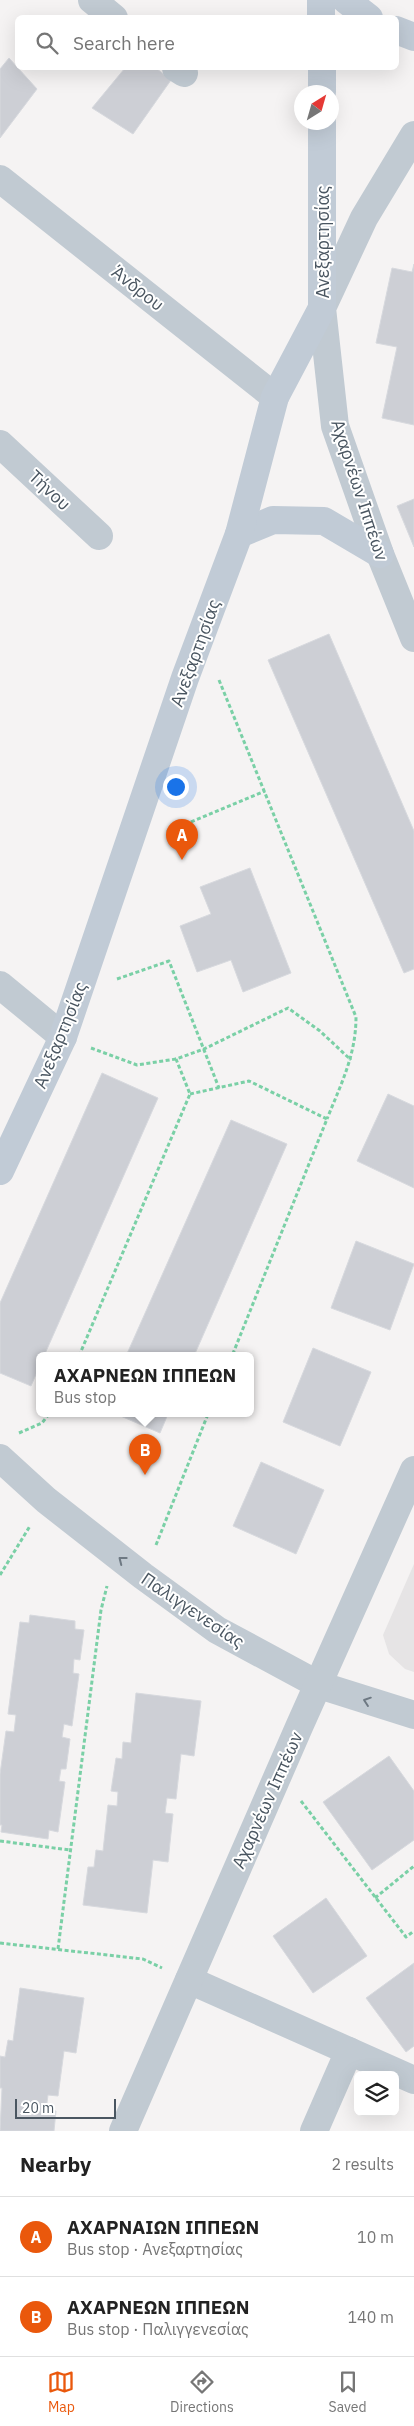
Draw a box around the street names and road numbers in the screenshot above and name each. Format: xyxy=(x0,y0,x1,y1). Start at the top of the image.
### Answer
street label: Ανεξαρτησίας xyxy=(311,185,334,299)
street label: Άνδρου xyxy=(107,260,169,316)
street label: Αχαρνέων Ιππέων xyxy=(326,416,394,564)
street label: Τήνου xyxy=(24,465,76,515)
street label: Ανεξαρτησίας xyxy=(165,596,225,710)
street label: Ανεξαρτησίας xyxy=(28,978,92,1092)
street label: Παλιγγενεσίας xyxy=(137,1567,249,1653)
street label: Αχαρνέων Ιππέων xyxy=(227,1728,307,1872)

